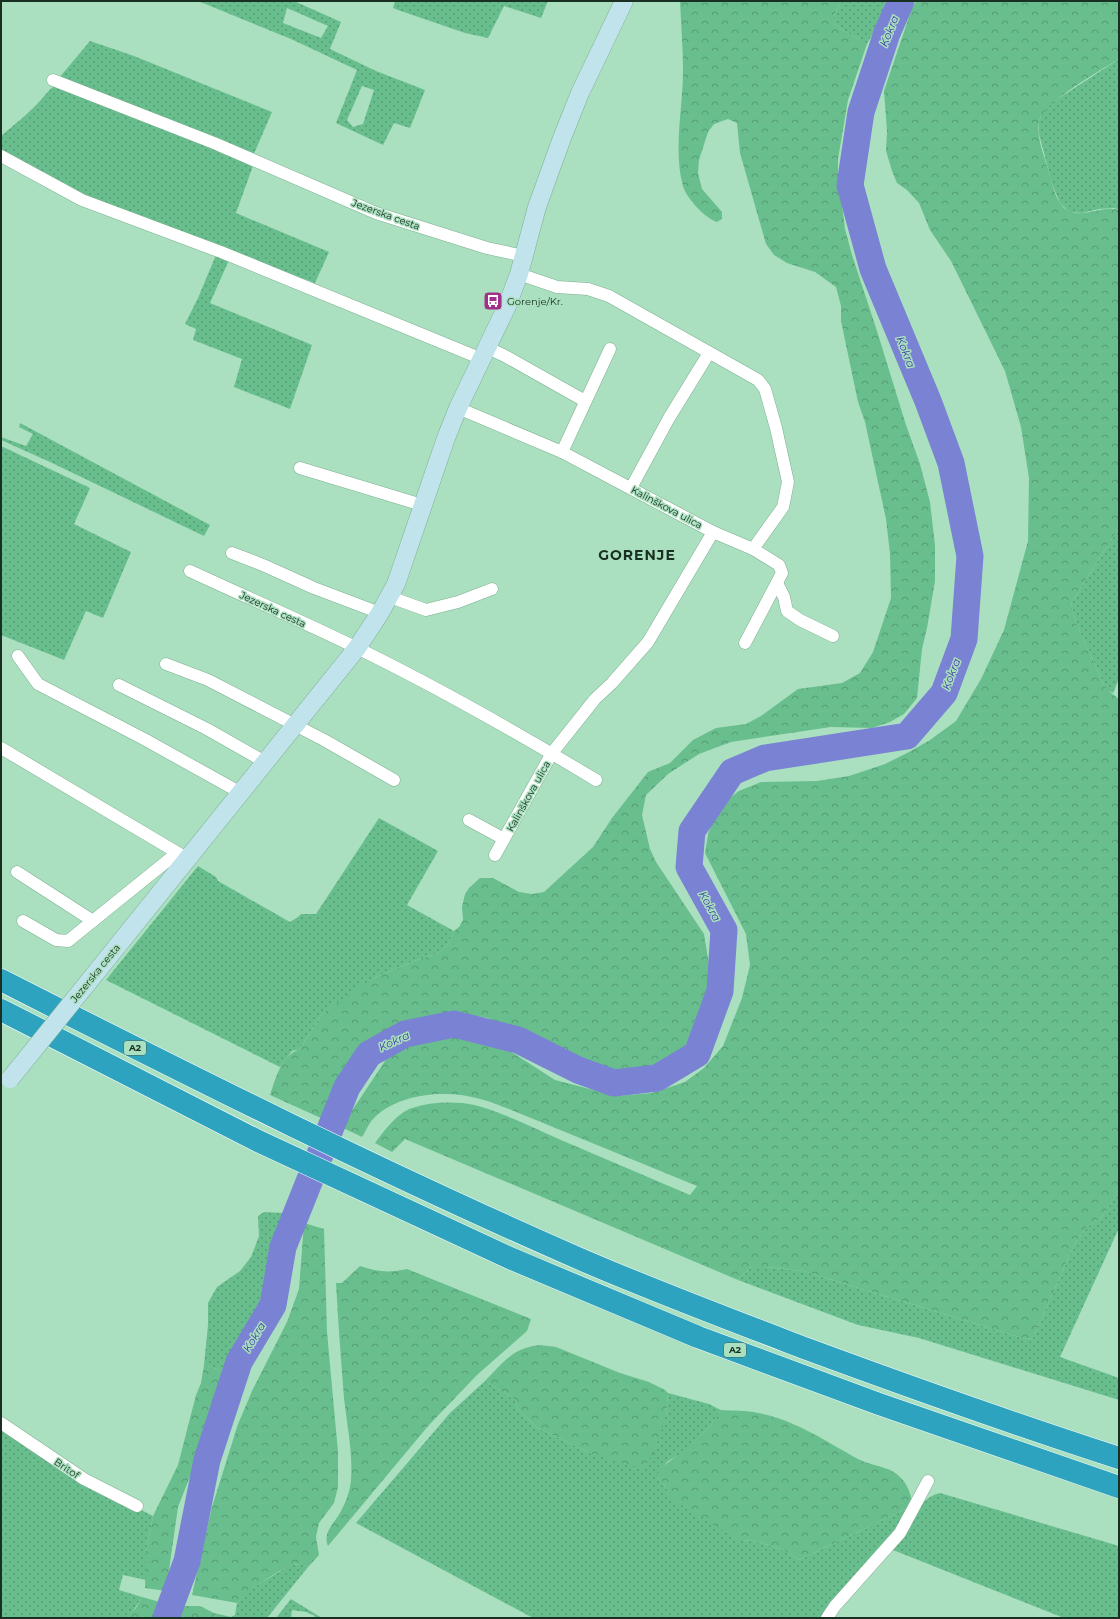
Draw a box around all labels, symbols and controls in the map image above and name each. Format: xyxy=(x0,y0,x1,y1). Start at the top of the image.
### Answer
water label: Kokra xyxy=(876,13,902,49)
street label: Jezerska cesta xyxy=(349,196,422,233)
bus stop icon: Gorenje/Kr. xyxy=(482,290,504,312)
place label: Gorenje/Kr. xyxy=(507,295,563,308)
water label: Kokra xyxy=(893,334,919,370)
street label: Kalinškova ulica xyxy=(629,483,705,532)
district label: GORENJE xyxy=(598,546,676,564)
street label: Jezerska cesta xyxy=(237,588,308,630)
water label: Kokra xyxy=(939,656,963,692)
street label: Kalinškova ulica xyxy=(504,758,553,834)
water label: Kokra xyxy=(696,888,724,924)
street label: Jezerska cesta xyxy=(67,941,123,1006)
water label: Kokra xyxy=(376,1028,412,1054)
road number: A2 xyxy=(124,1041,146,1055)
water label: Kokra xyxy=(240,1319,268,1355)
road number: A2 xyxy=(724,1343,746,1357)
street label: Britof xyxy=(52,1455,82,1482)

